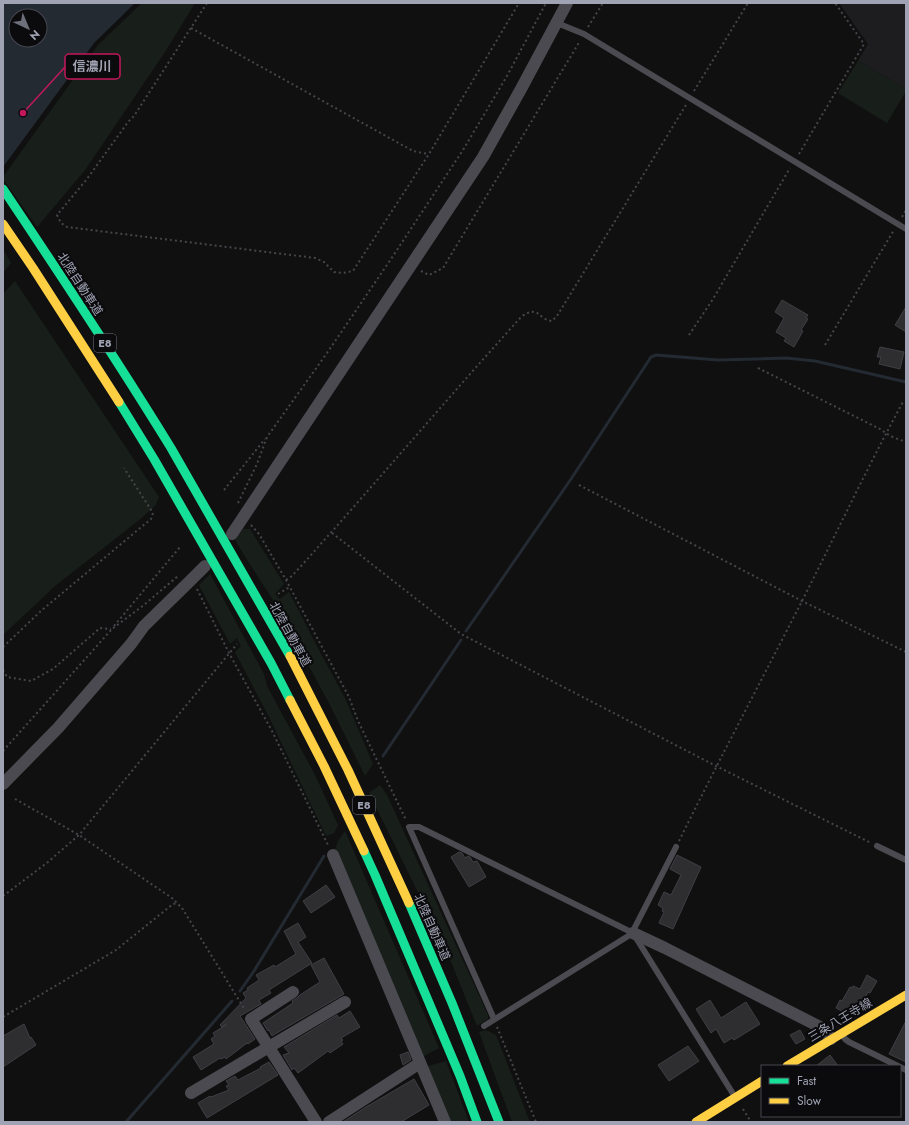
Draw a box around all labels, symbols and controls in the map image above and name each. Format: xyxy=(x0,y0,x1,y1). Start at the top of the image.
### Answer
north arrow xyxy=(8,8,48,48)
text: N xyxy=(26,26,44,44)
callout: 信濃川 xyxy=(65,54,120,79)
text: 信濃川 xyxy=(72,57,112,76)
street label: 北陸自動車道 xyxy=(53,249,107,319)
road number: E8 xyxy=(94,334,116,352)
street label: 北陸自動車道 xyxy=(265,598,315,670)
road number: E8 xyxy=(353,796,375,814)
street label: 北陸自動車道 xyxy=(409,890,455,964)
street label: 三条八王寺線 xyxy=(804,994,876,1046)
legend xyxy=(761,1065,901,1117)
text: Fast xyxy=(797,1072,816,1090)
text: Slow xyxy=(797,1092,822,1110)

